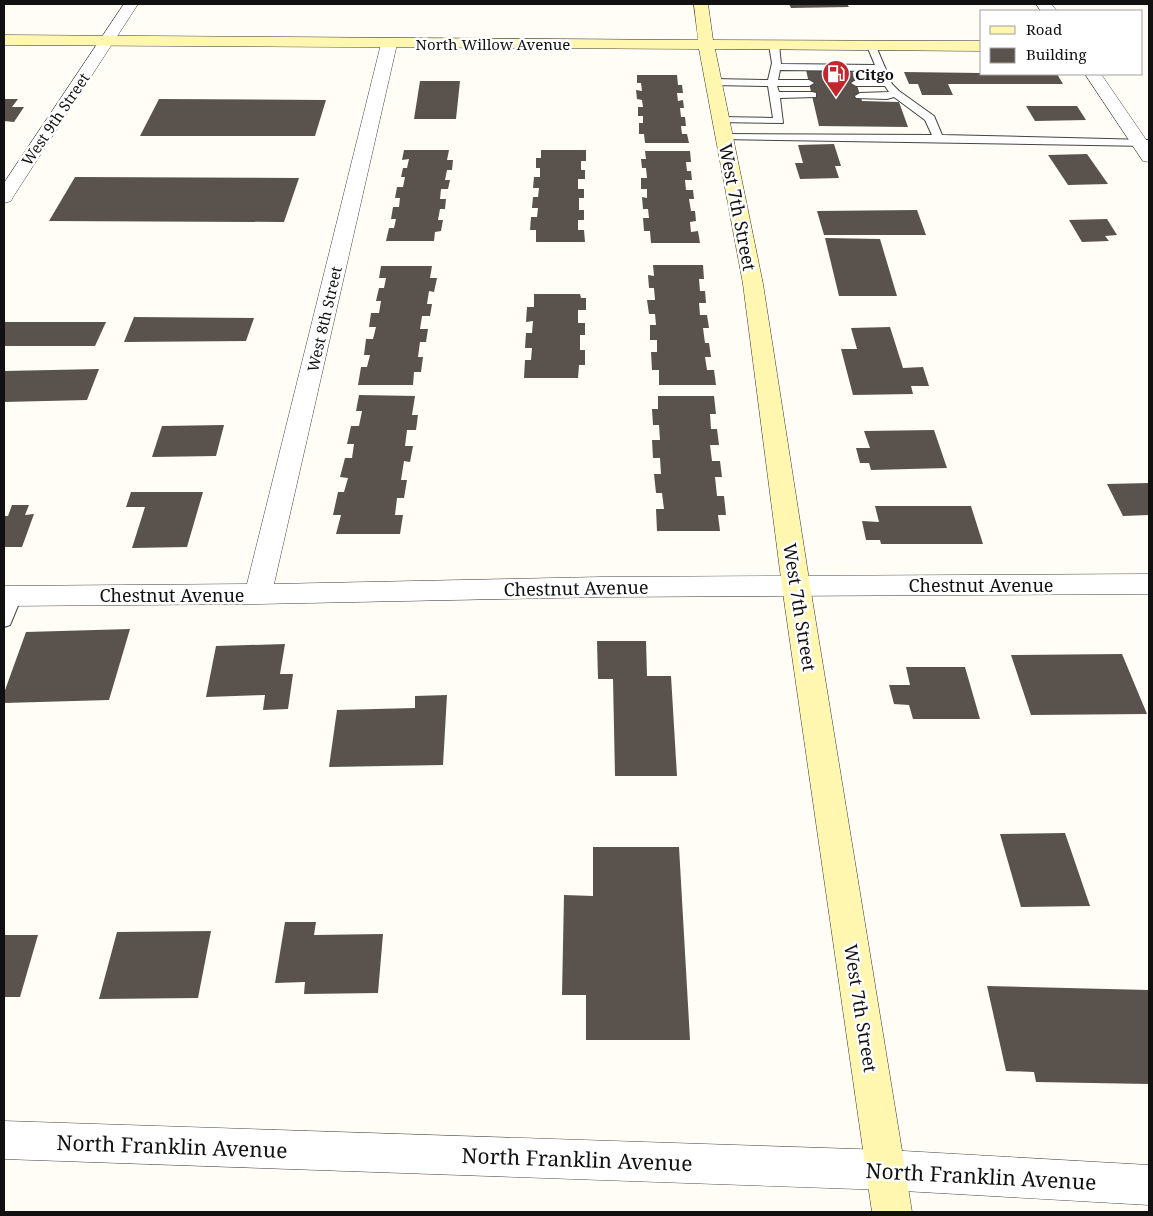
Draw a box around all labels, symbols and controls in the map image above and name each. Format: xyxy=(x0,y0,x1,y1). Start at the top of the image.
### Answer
legend xyxy=(980,10,1143,75)
text: Road xyxy=(1026,19,1062,39)
street label: North Willow Avenue xyxy=(416,34,570,54)
text: Building xyxy=(1026,44,1087,64)
fuel station icon: Citgo xyxy=(821,59,851,98)
place label: Citgo xyxy=(855,64,894,84)
street label: West 9th Street xyxy=(17,69,93,169)
street label: West 7th Street xyxy=(714,141,762,273)
street label: West 8th Street xyxy=(302,264,346,374)
street label: West 7th Street xyxy=(778,541,822,673)
street label: Chestnut Avenue xyxy=(909,573,1053,597)
street label: Chestnut Avenue xyxy=(503,575,649,601)
street label: Chestnut Avenue xyxy=(100,583,244,607)
street label: West 7th Street xyxy=(839,942,883,1074)
street label: North Franklin Avenue xyxy=(56,1128,288,1164)
street label: North Franklin Avenue xyxy=(461,1141,693,1177)
street label: North Franklin Avenue xyxy=(865,1156,1097,1196)

